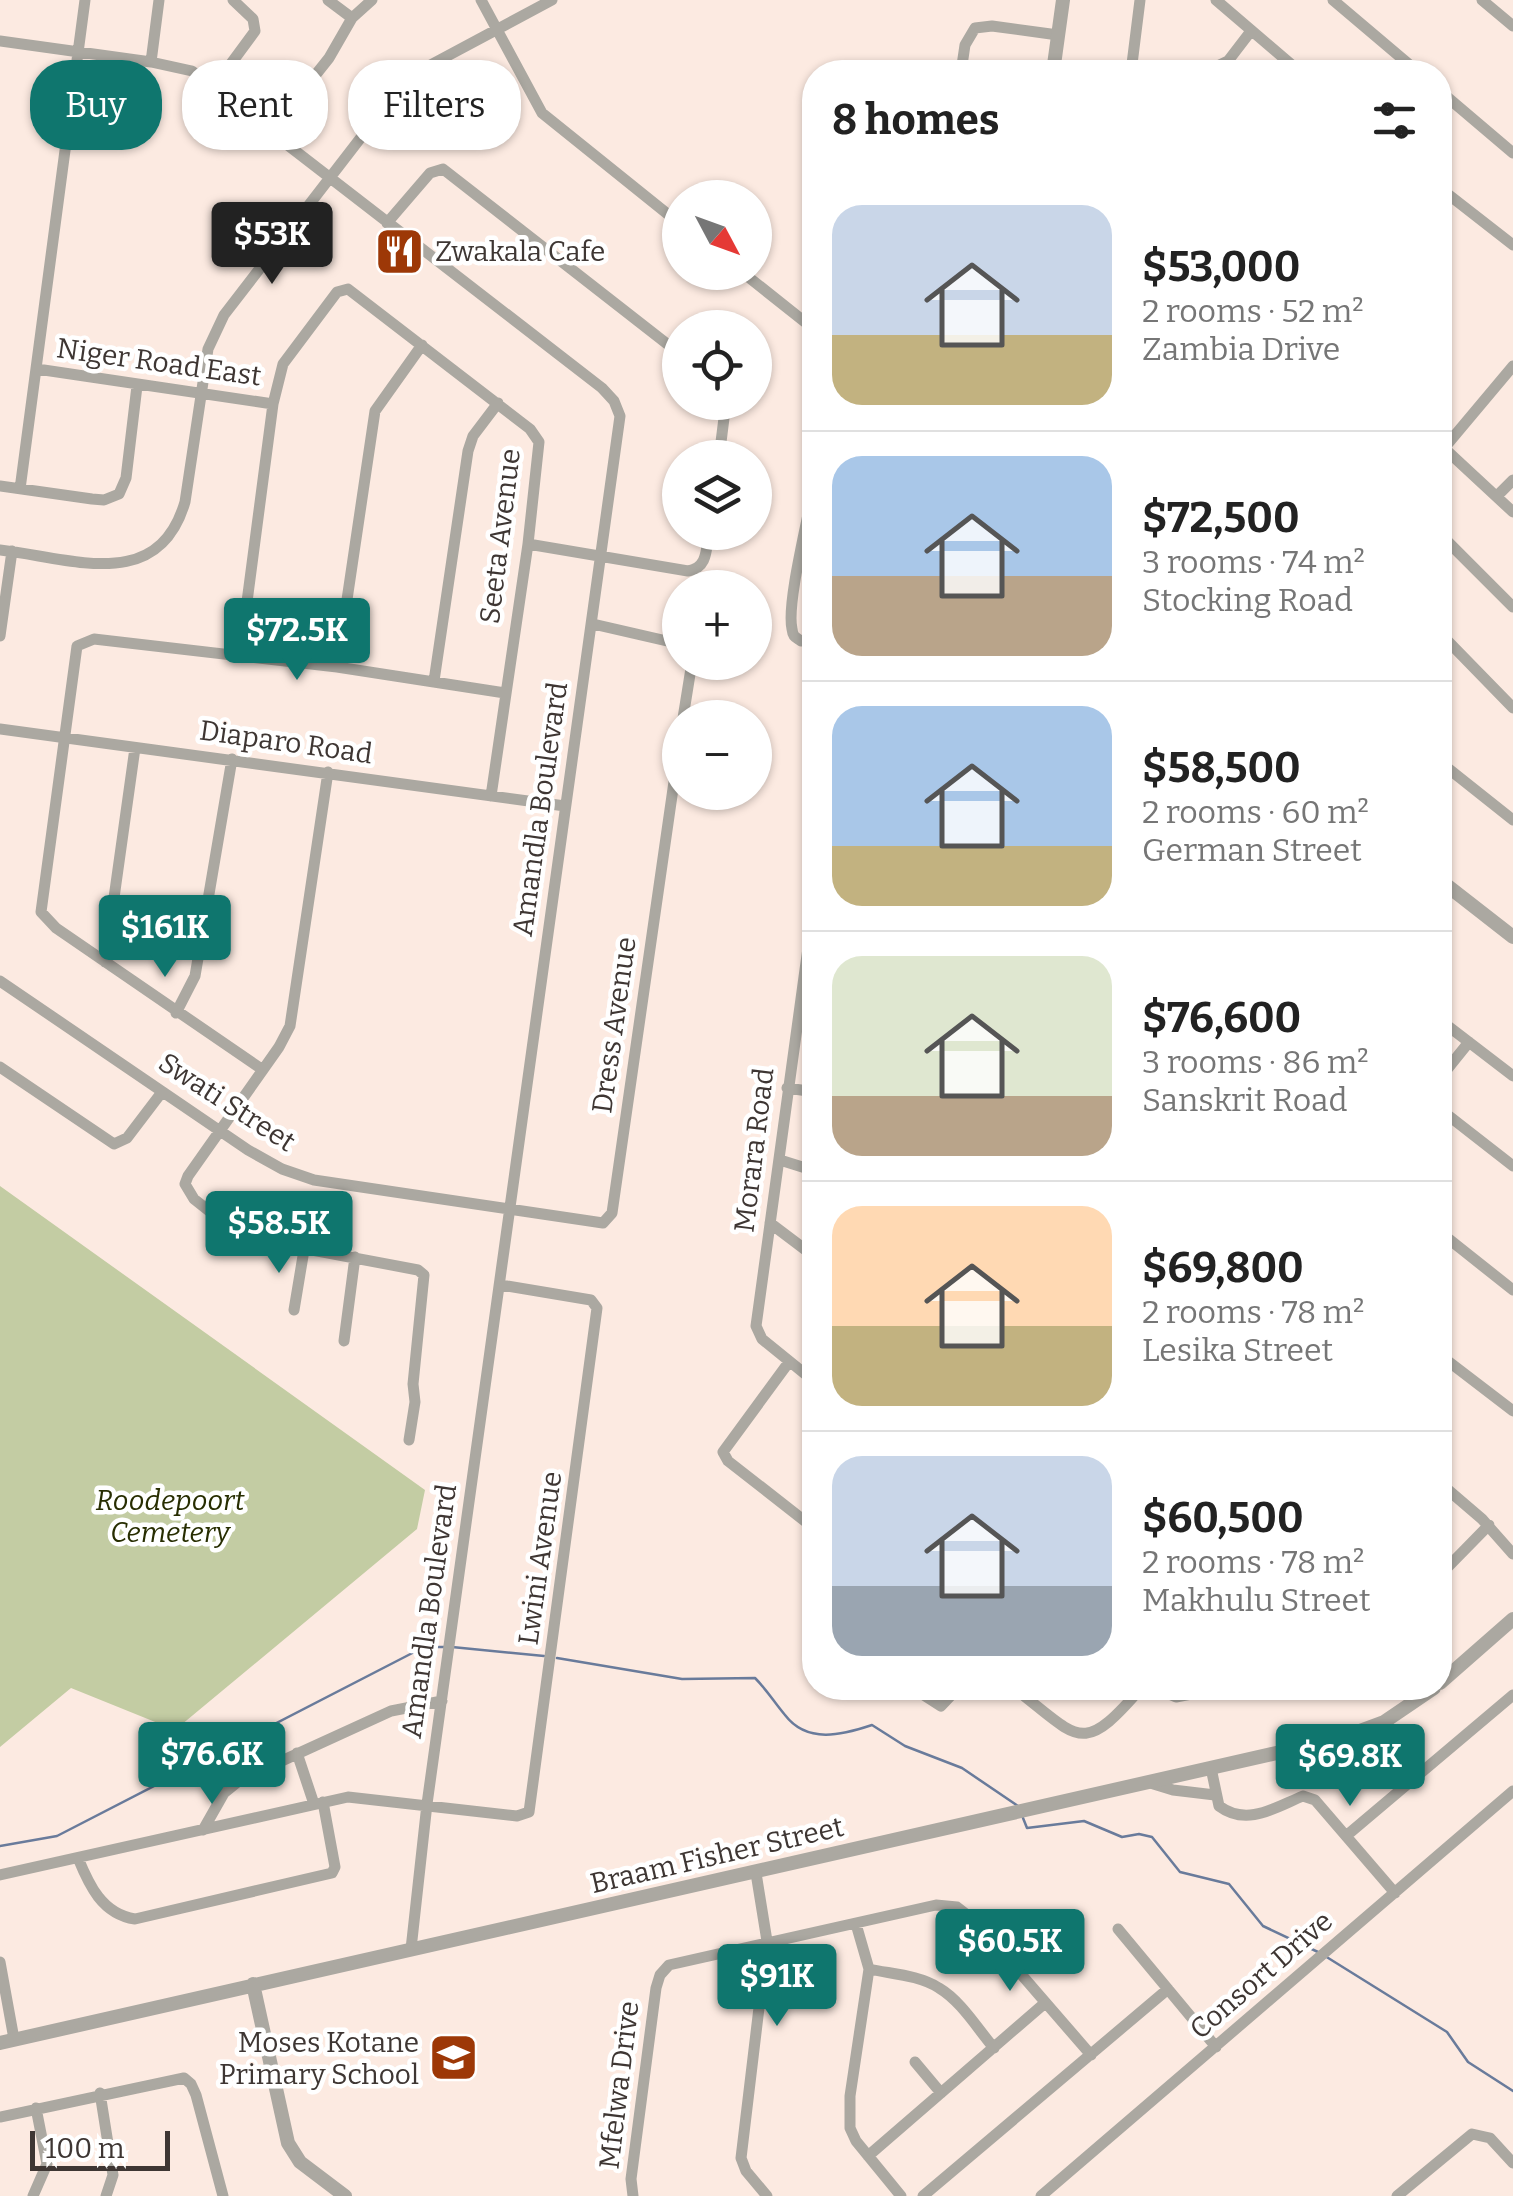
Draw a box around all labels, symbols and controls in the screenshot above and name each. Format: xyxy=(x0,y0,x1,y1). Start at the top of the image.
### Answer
chip: Buy xyxy=(30,60,162,150)
chip: Rent xyxy=(182,60,328,150)
chip: Filters xyxy=(348,60,521,150)
icon: filters xyxy=(1367,93,1422,148)
text: 8 homes xyxy=(832,95,1000,145)
north arrow xyxy=(662,180,772,290)
map controls xyxy=(662,180,772,810)
pin: $53K xyxy=(213,202,331,287)
text: $53K xyxy=(234,215,310,253)
restaurant icon: Zwakala Cafe xyxy=(374,225,426,277)
place label: Zwakala Cafe xyxy=(435,235,605,268)
text: $53,000 xyxy=(1142,242,1300,292)
icon: home xyxy=(912,245,1032,365)
text: 2 rooms · 52 m² xyxy=(1142,292,1364,330)
button: locate xyxy=(662,310,772,420)
text: Zambia Drive xyxy=(1142,330,1340,368)
street label: Niger Road East xyxy=(55,331,263,393)
button: layers xyxy=(662,440,772,550)
street label: Seeta Avenue xyxy=(473,447,527,625)
text: $72,500 xyxy=(1142,493,1300,543)
icon: home xyxy=(912,496,1032,616)
text: 3 rooms · 74 m² xyxy=(1142,543,1365,581)
button: + xyxy=(662,570,772,680)
text: Stocking Road xyxy=(1142,581,1353,619)
pin: $72.5K xyxy=(216,598,378,683)
text: $72.5K xyxy=(246,611,348,649)
street label: Amandla Boulevard xyxy=(506,680,574,938)
button: − xyxy=(662,700,772,810)
street label: Diaparo Road xyxy=(197,714,375,770)
text: $58,500 xyxy=(1142,743,1301,793)
icon: home xyxy=(912,746,1032,866)
text: 2 rooms · 60 m² xyxy=(1142,793,1369,831)
text: German Street xyxy=(1142,831,1362,869)
pin: $161K xyxy=(95,895,235,980)
text: $161K xyxy=(121,908,209,946)
street label: Dress Avenue xyxy=(585,935,643,1115)
text: $76,600 xyxy=(1142,993,1301,1043)
icon: home xyxy=(912,996,1032,1116)
text: 3 rooms · 86 m² xyxy=(1142,1043,1369,1081)
street label: Swati Street xyxy=(153,1046,301,1158)
street label: Morara Road xyxy=(728,1066,780,1234)
text: Sanskrit Road xyxy=(1142,1081,1348,1119)
pin: $58.5K xyxy=(198,1191,360,1276)
text: $58.5K xyxy=(228,1204,330,1242)
text: $69,800 xyxy=(1142,1243,1304,1293)
icon: home xyxy=(912,1246,1032,1366)
text: 2 rooms · 78 m² xyxy=(1142,1293,1364,1331)
text: Lesika Street xyxy=(1142,1331,1333,1369)
street label: Lwini Avenue xyxy=(511,1469,569,1647)
street label: Amandla Boulevard xyxy=(395,1482,463,1740)
park label: Roodepoort Cemetery xyxy=(96,1484,245,1549)
text: $60,500 xyxy=(1142,1493,1304,1543)
icon: home xyxy=(912,1496,1032,1616)
text: 2 rooms · 78 m² xyxy=(1142,1543,1364,1581)
text: Makhulu Street xyxy=(1142,1581,1371,1619)
pin: $76.6K xyxy=(131,1722,293,1807)
pin: $69.8K xyxy=(1269,1724,1431,1809)
text: $76.6K xyxy=(160,1735,264,1773)
text: $69.8K xyxy=(1298,1737,1402,1775)
street label: Braam Fisher Street xyxy=(587,1810,847,1900)
street label: Consort Drive xyxy=(1183,1904,1339,2046)
pin: $60.5K xyxy=(929,1909,1091,1994)
text: $60.5K xyxy=(957,1922,1063,1960)
pin: $91K xyxy=(718,1944,836,2029)
text: $91K xyxy=(739,1957,815,1995)
street label: Mfelwa Drive xyxy=(592,1999,646,2171)
place label: Moses Kotane Primary School xyxy=(219,2026,419,2091)
school or university icon: Moses Kotane Primary School xyxy=(428,2032,480,2084)
scale bar xyxy=(30,2126,170,2170)
text: 100 m xyxy=(45,2132,125,2165)

